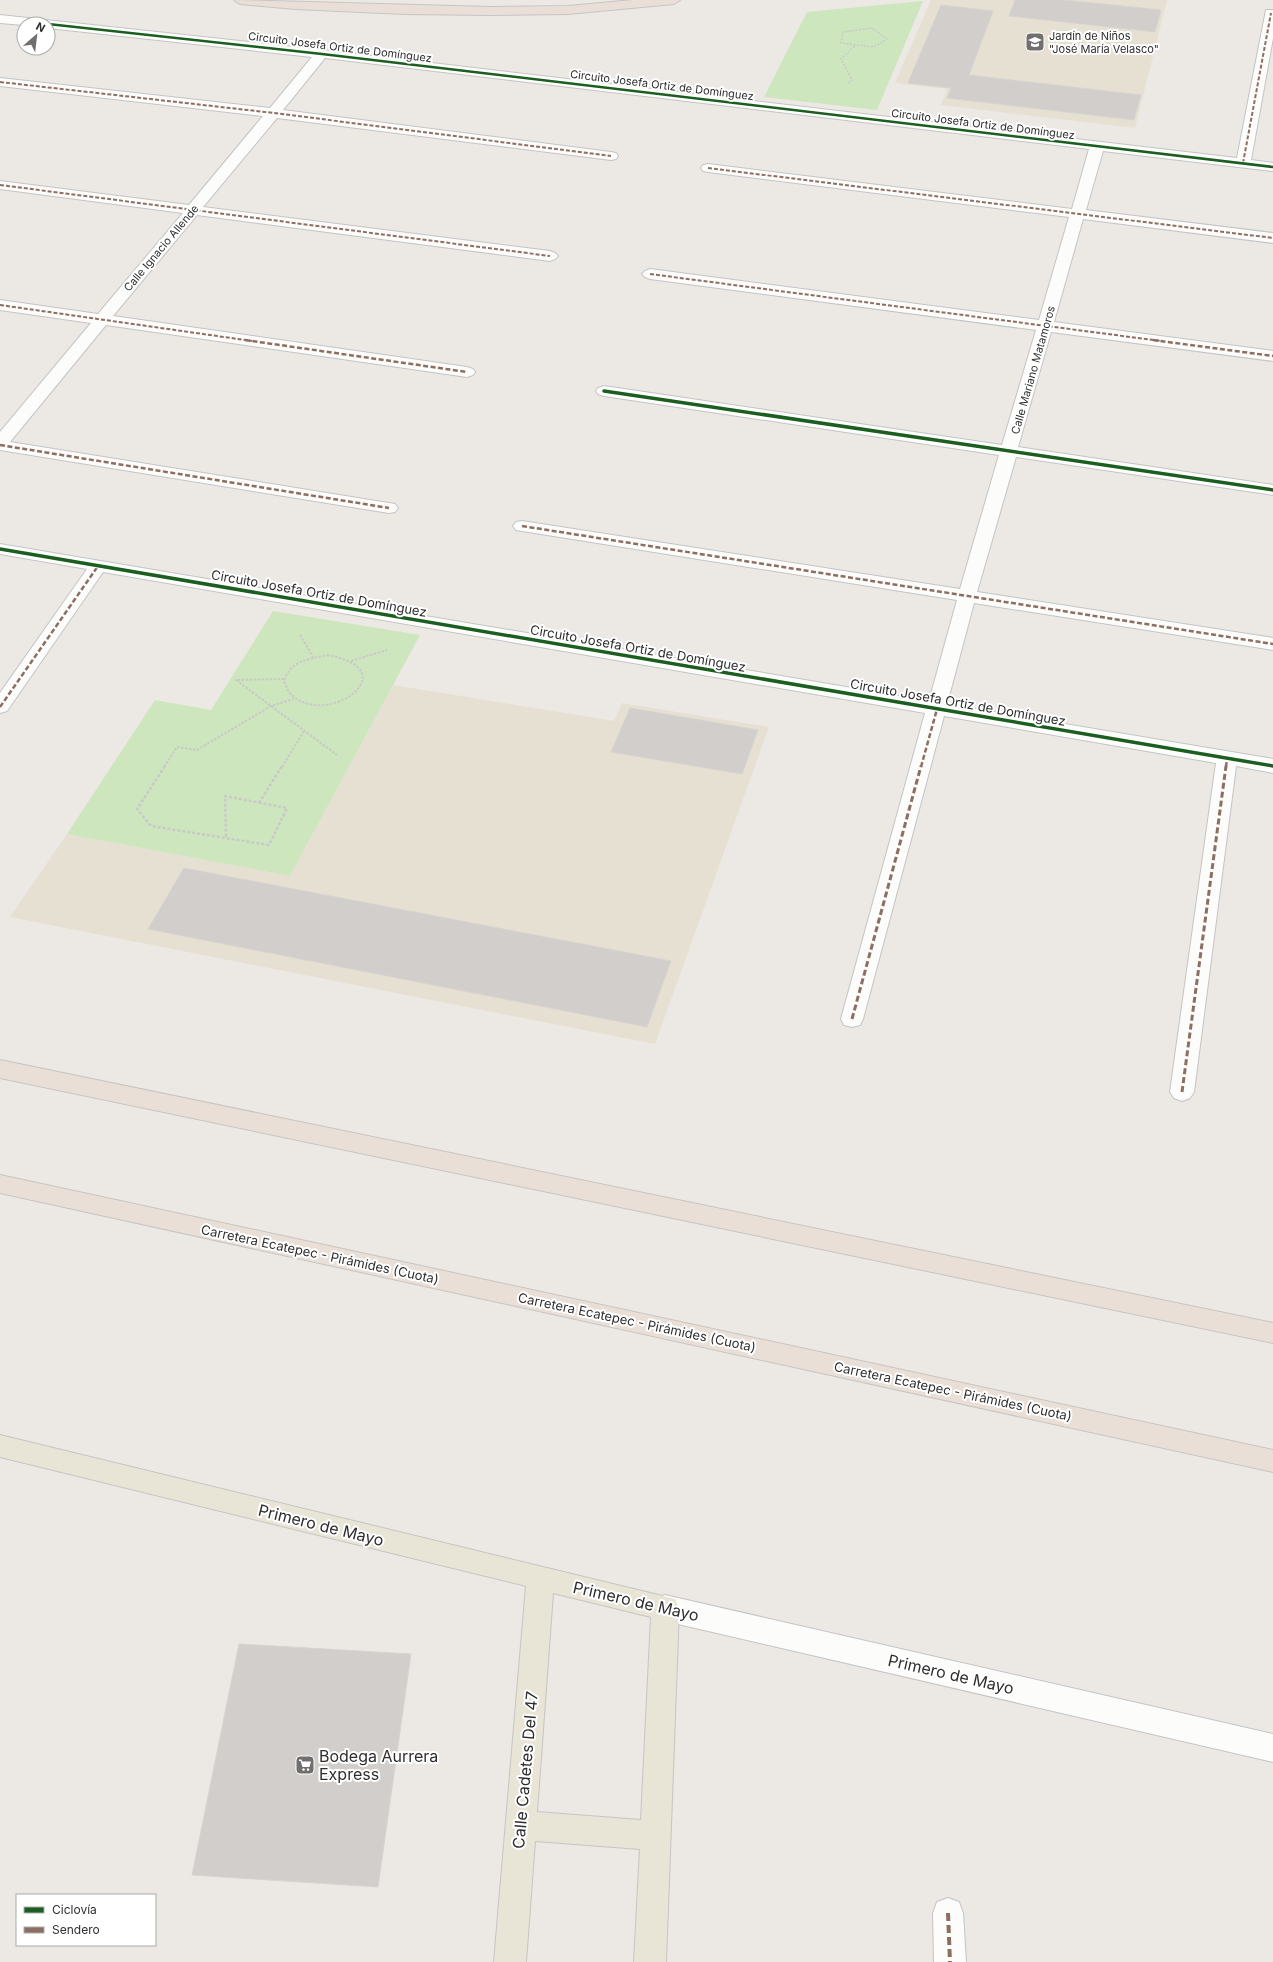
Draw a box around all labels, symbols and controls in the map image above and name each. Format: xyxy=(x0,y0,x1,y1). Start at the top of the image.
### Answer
north arrow xyxy=(16,16,56,56)
text: N xyxy=(34,19,48,35)
street label: Circuito Josefa Ortiz de Domínguez xyxy=(247,29,433,65)
place label: Jardín de Niños "José María Velasco" xyxy=(1049,29,1159,56)
school or university icon: Jardín de Niños "José María Velasco" xyxy=(1024,31,1046,53)
street label: Circuito Josefa Ortiz de Domínguez xyxy=(569,67,755,103)
street label: Circuito Josefa Ortiz de Domínguez xyxy=(890,106,1076,142)
street label: Calle Ignacio Allende xyxy=(121,202,201,294)
street label: Calle Mariano Matamoros xyxy=(1008,304,1058,436)
street label: Circuito Josefa Ortiz de Domínguez xyxy=(210,566,428,620)
street label: Circuito Josefa Ortiz de Domínguez xyxy=(529,621,747,675)
street label: Circuito Josefa Ortiz de Domínguez xyxy=(849,675,1067,729)
street label: Carretera Ecatepec - Pirámides (Cuota) xyxy=(200,1221,440,1287)
street label: Carretera Ecatepec - Pirámides (Cuota) xyxy=(517,1289,757,1355)
street label: Carretera Ecatepec - Pirámides (Cuota) xyxy=(833,1358,1073,1424)
street label: Primero de Mayo xyxy=(256,1500,386,1550)
street label: Primero de Mayo xyxy=(571,1577,701,1625)
street label: Primero de Mayo xyxy=(886,1650,1016,1698)
street label: Calle Cadetes Del 47 xyxy=(508,1690,542,1850)
place label: Bodega Aurrera Express xyxy=(319,1746,438,1784)
supermarket icon: Bodega Aurrera Express xyxy=(294,1754,316,1776)
legend xyxy=(16,1894,156,1946)
text: Ciclovía xyxy=(52,1902,97,1917)
text: Sendero xyxy=(52,1922,100,1937)

